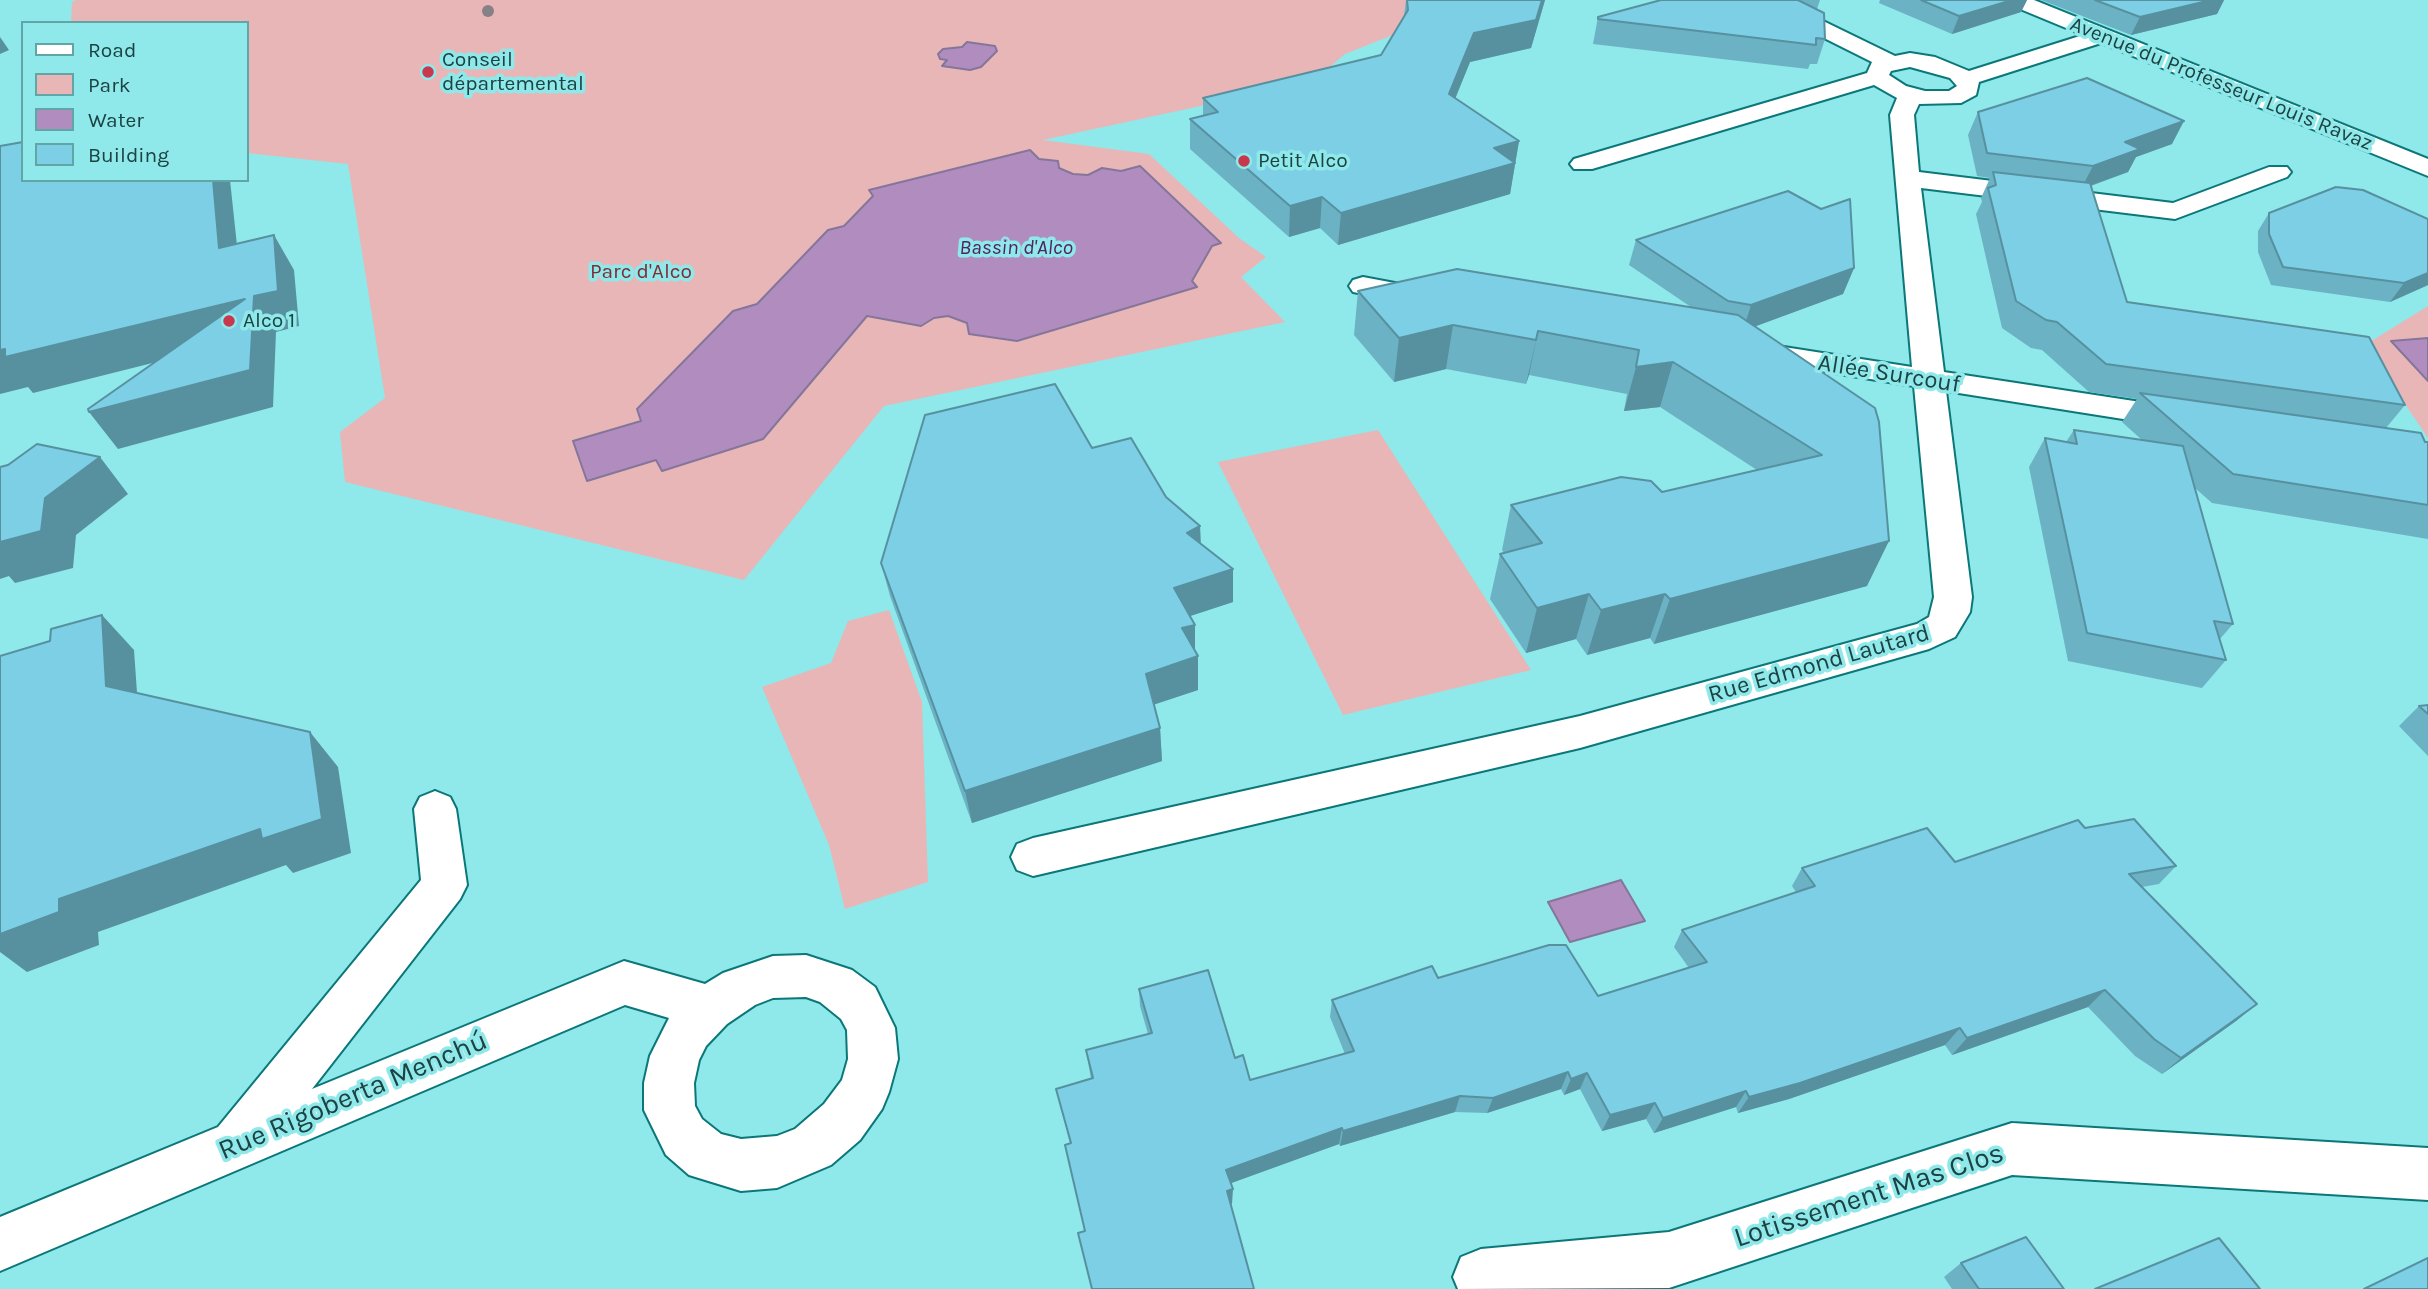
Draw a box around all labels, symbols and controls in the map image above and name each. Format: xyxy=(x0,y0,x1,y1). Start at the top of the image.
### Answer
street label: Avenue du Professeur Louis Ravaz xyxy=(2066,12,2376,156)
legend xyxy=(21,21,248,182)
text: Road xyxy=(88,38,136,62)
place label: Conseil départemental xyxy=(442,47,584,97)
marker: Conseil départemental xyxy=(420,64,436,80)
text: Park xyxy=(88,73,131,97)
text: Water xyxy=(88,108,144,132)
text: Building xyxy=(88,143,169,167)
place label: Petit Alco xyxy=(1258,148,1348,174)
marker: Petit Alco xyxy=(1236,153,1252,169)
water label: Bassin d'Alco xyxy=(959,235,1073,261)
park label: Parc d'Alco xyxy=(590,259,692,285)
place label: Alco 1 xyxy=(243,308,295,334)
marker: Alco 1 xyxy=(221,313,237,329)
street label: Allée Surcouf xyxy=(1816,349,1962,399)
street label: Rue Edmond Lautard xyxy=(1705,619,1933,709)
street label: Rue Rigoberta Menchú xyxy=(214,1024,492,1168)
street label: Lotissement Mas Clos xyxy=(1730,1137,2008,1255)

